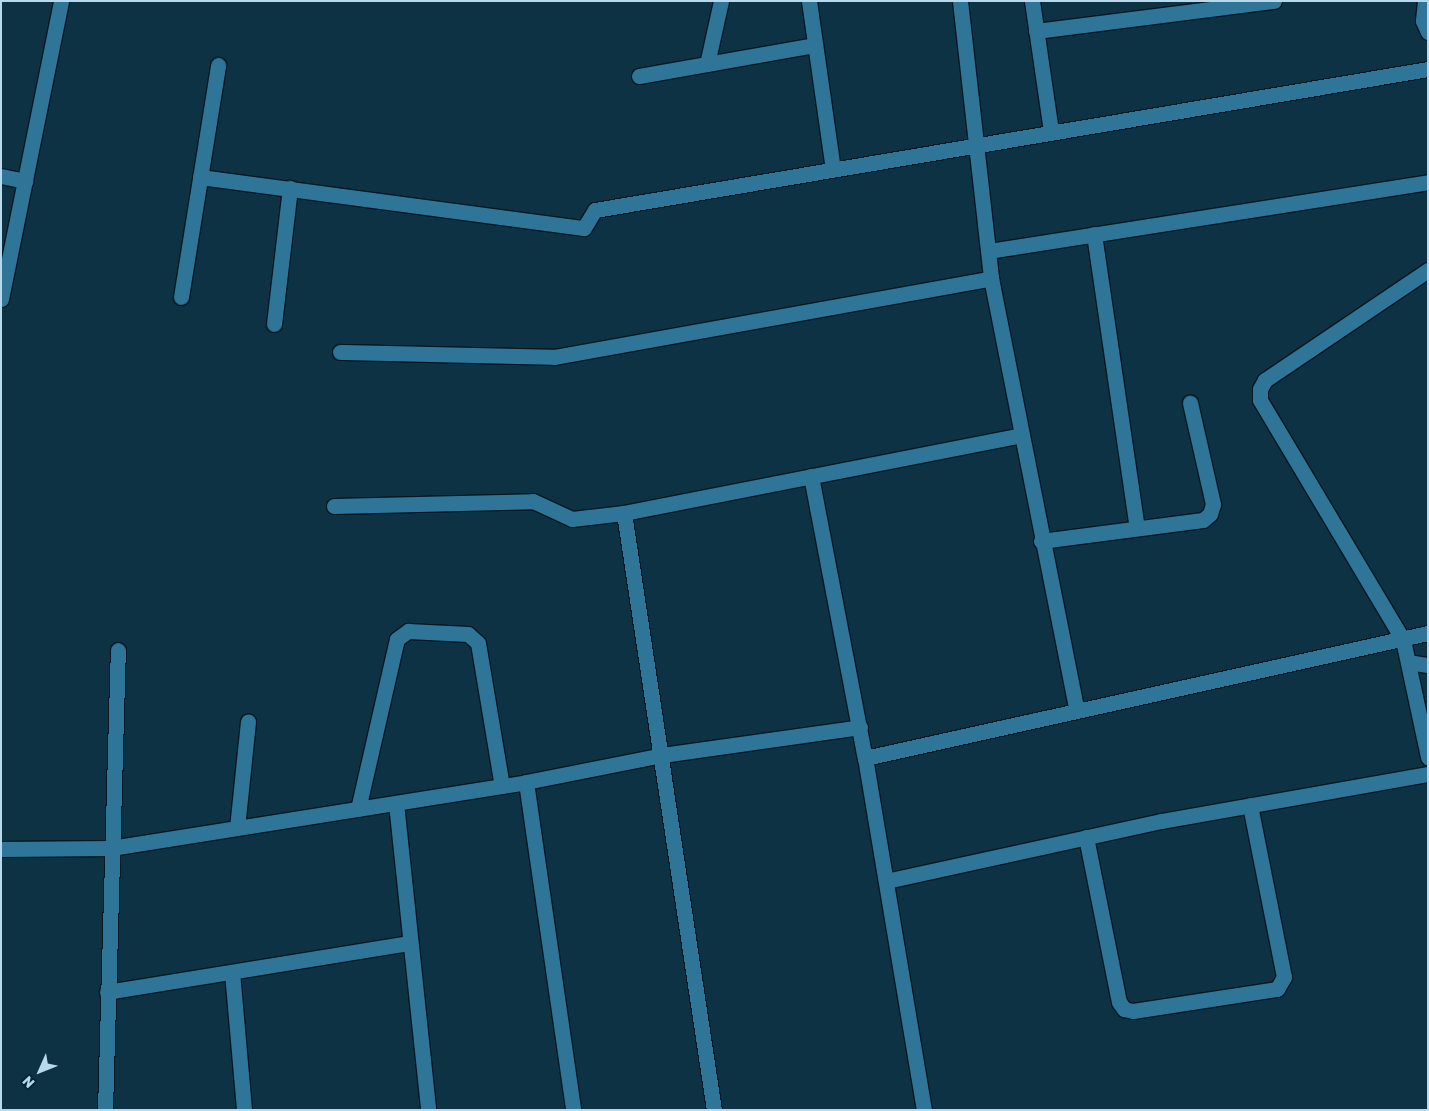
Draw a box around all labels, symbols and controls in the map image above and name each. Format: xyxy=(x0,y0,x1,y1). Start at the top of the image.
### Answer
north arrow xyxy=(15,1046,65,1096)
text: N xyxy=(19,1072,38,1091)

